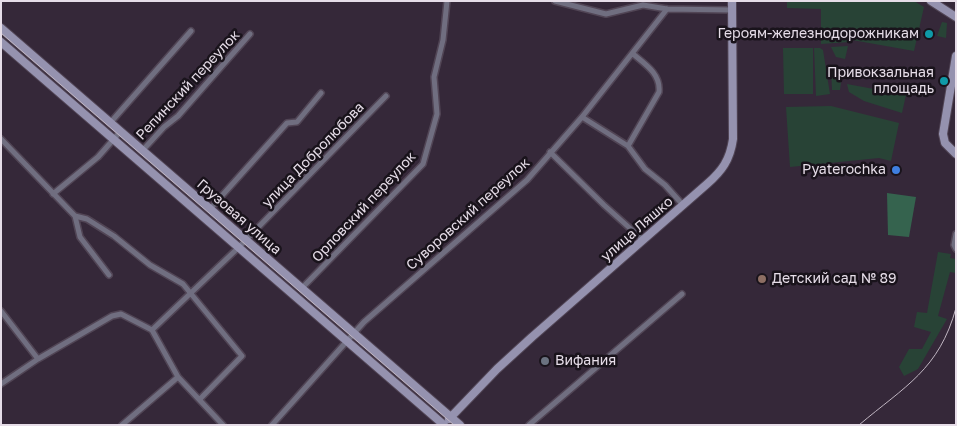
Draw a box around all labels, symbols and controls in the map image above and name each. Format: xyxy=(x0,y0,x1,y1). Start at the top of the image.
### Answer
place label: Героям-железнодорожникам xyxy=(718,26,919,42)
street label: Репинский переулок xyxy=(133,27,243,143)
marker: Героям-железнодорожникам xyxy=(923,28,935,40)
place label: Привокзальная площадь xyxy=(827,65,934,98)
marker: Привокзальная площадь xyxy=(938,75,950,87)
street label: улица Добролюбова xyxy=(258,99,368,211)
street label: Орловский переулок xyxy=(308,148,420,266)
street label: Суворовский переулок xyxy=(403,154,533,274)
place label: Pyaterochka xyxy=(802,162,886,178)
marker: Pyaterochka xyxy=(890,164,902,176)
street label: Грузовая улица xyxy=(193,176,285,258)
street label: улица Ляшко xyxy=(598,193,676,265)
place label: Детский сад № 89 xyxy=(772,271,896,287)
marker: Детский сад № 89 xyxy=(756,273,768,285)
place label: Вифания xyxy=(555,353,616,369)
marker: Вифания xyxy=(539,355,551,367)

